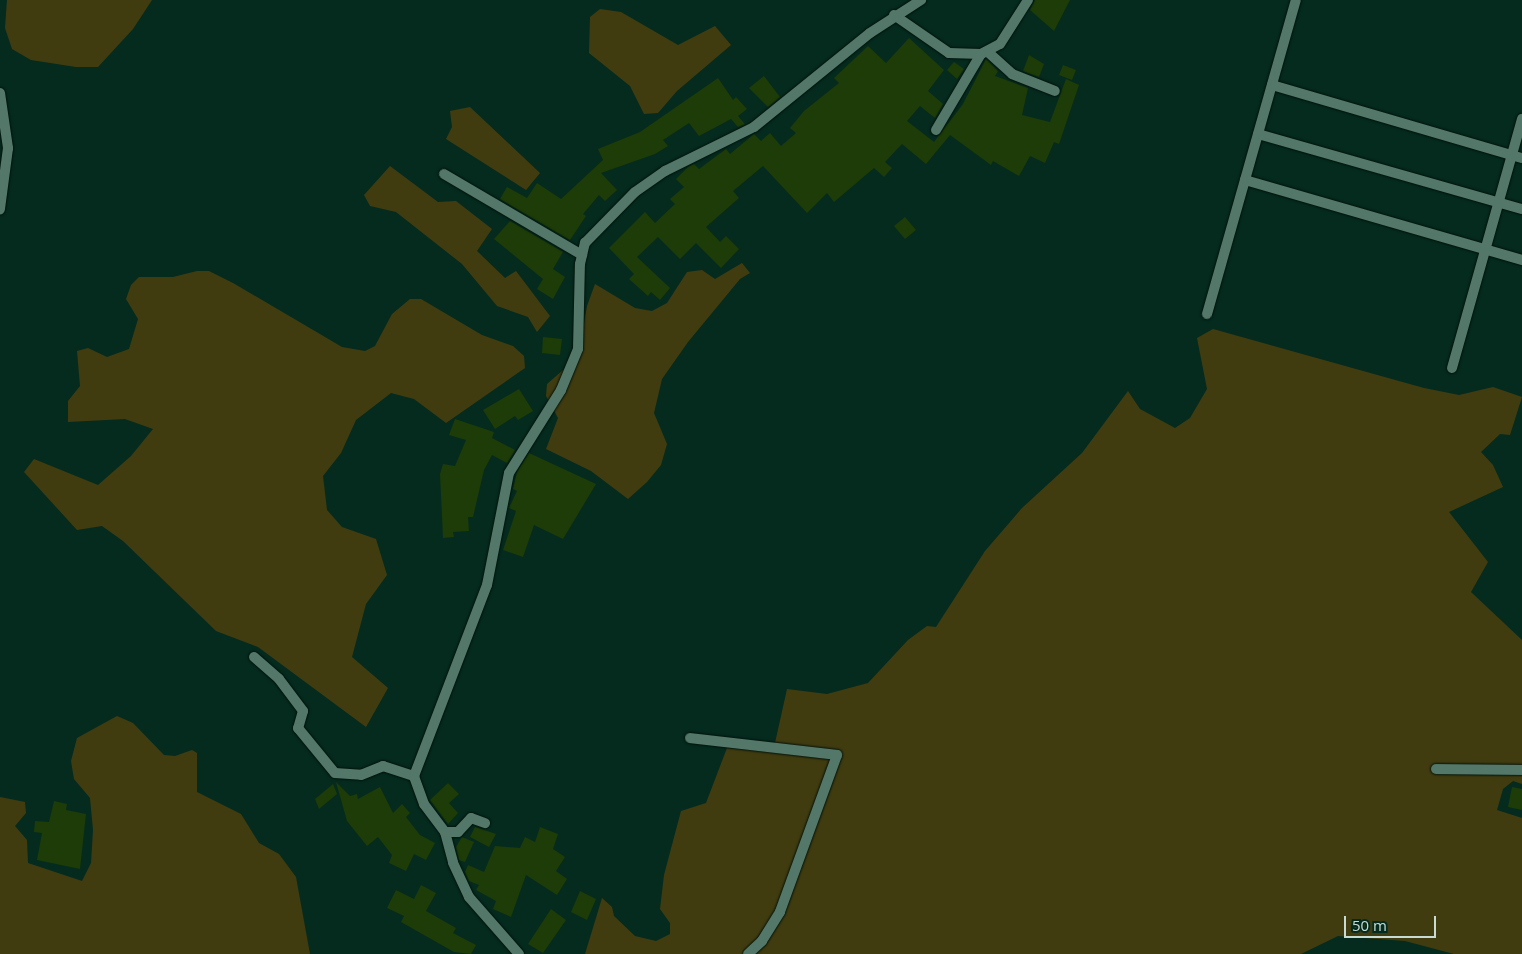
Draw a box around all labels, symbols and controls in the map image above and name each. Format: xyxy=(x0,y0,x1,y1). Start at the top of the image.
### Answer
scale bar xyxy=(1347,906,1440,938)
text: 50 m xyxy=(1352,915,1387,935)

